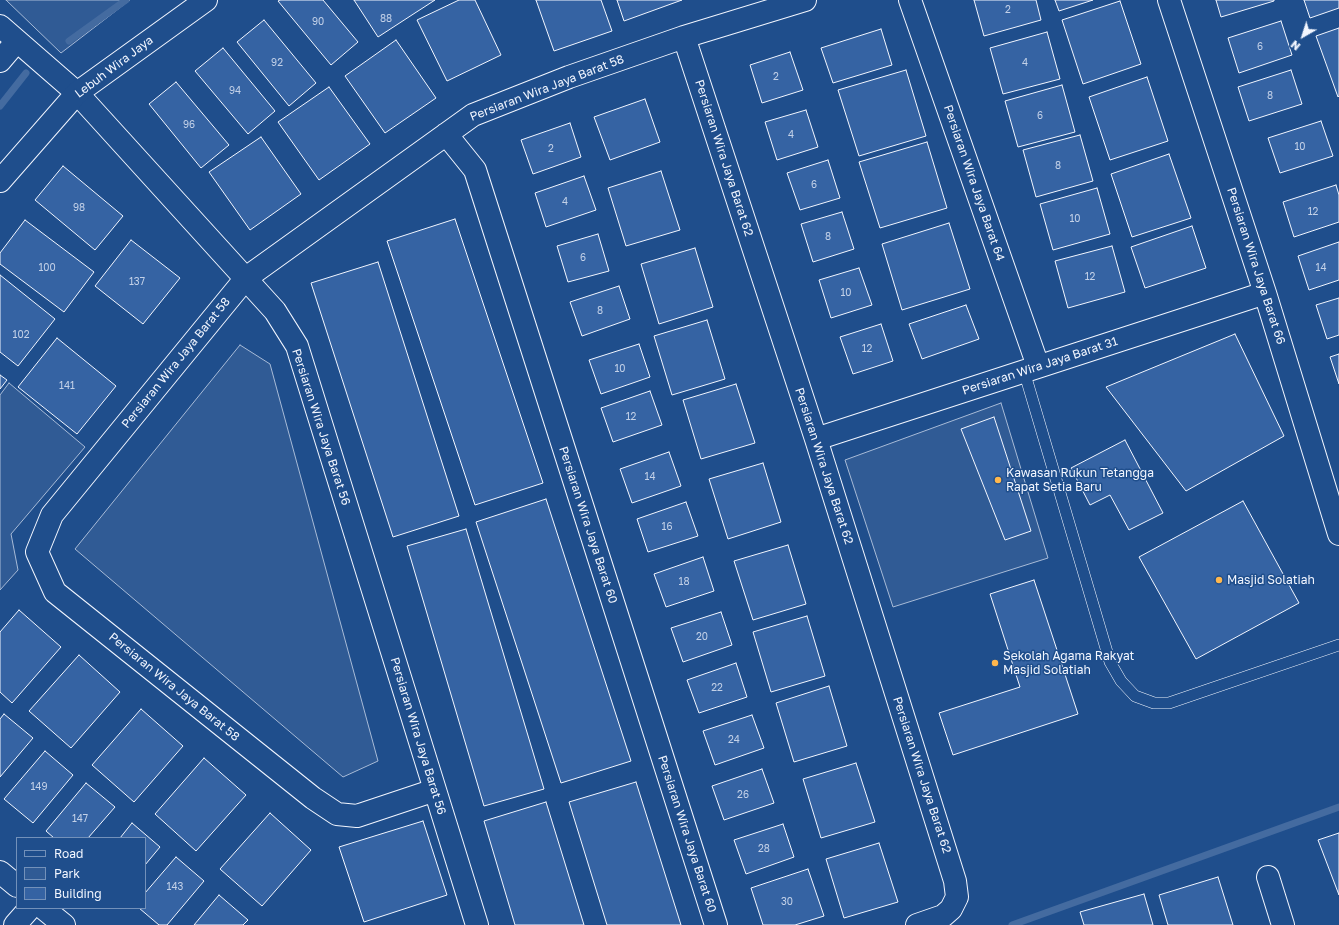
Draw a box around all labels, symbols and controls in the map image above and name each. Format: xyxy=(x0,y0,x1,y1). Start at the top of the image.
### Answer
house number: 2 xyxy=(1005,4,1011,16)
house number: 88 xyxy=(380,13,392,25)
house number: 90 xyxy=(312,16,324,28)
north arrow xyxy=(1283,16,1323,56)
street label: Lebuh Wira Jaya xyxy=(72,33,156,101)
text: N xyxy=(1288,38,1302,53)
house number: 6 xyxy=(1257,41,1263,53)
street label: Persiaran Wira Jaya Barat 58 xyxy=(468,52,626,124)
house number: 92 xyxy=(271,57,283,69)
house number: 4 xyxy=(1022,57,1028,69)
house number: 2 xyxy=(773,71,779,83)
street label: Persiaran Wira Jaya Barat 62 xyxy=(692,78,756,238)
house number: 94 xyxy=(229,85,241,97)
house number: 8 xyxy=(1267,90,1273,102)
street label: Persiaran Wira Jaya Barat 64 xyxy=(940,103,1008,263)
house number: 6 xyxy=(1037,110,1043,122)
house number: 96 xyxy=(183,119,195,131)
house number: 4 xyxy=(788,129,794,141)
house number: 10 xyxy=(1294,141,1306,153)
house number: 2 xyxy=(548,143,554,155)
house number: 8 xyxy=(1055,160,1061,172)
house number: 6 xyxy=(811,179,817,191)
street label: Persiaran Wira Jaya Barat 66 xyxy=(1224,186,1288,346)
house number: 4 xyxy=(562,196,568,208)
house number: 98 xyxy=(73,202,85,214)
house number: 12 xyxy=(1308,206,1318,218)
house number: 10 xyxy=(1069,213,1081,225)
house number: 8 xyxy=(825,231,831,243)
house number: 6 xyxy=(580,252,586,264)
house number: 100 xyxy=(38,262,56,274)
house number: 14 xyxy=(1316,262,1326,274)
house number: 12 xyxy=(1085,271,1095,283)
house number: 137 xyxy=(129,276,145,288)
house number: 10 xyxy=(840,287,852,299)
street label: Persiaran Wira Jaya Barat 58 xyxy=(119,295,233,431)
house number: 8 xyxy=(597,305,603,317)
house number: 102 xyxy=(13,329,29,341)
street label: Persiaran Wira Jaya Barat 31 xyxy=(960,334,1120,398)
house number: 12 xyxy=(862,343,872,355)
street label: Persiaran Wira Jaya Barat 56 xyxy=(289,347,353,507)
house number: 10 xyxy=(614,363,626,375)
house number: 141 xyxy=(59,380,75,392)
street label: Persiaran Wira Jaya Barat 62 xyxy=(792,386,856,546)
house number: 12 xyxy=(626,411,636,423)
street label: Persiaran Wira Jaya Barat 60 xyxy=(556,445,620,605)
place label: Kawasan Rukun Tetangga Rapat Setia Baru xyxy=(1006,466,1154,494)
house number: 14 xyxy=(645,471,655,483)
marker: Kawasan Rukun Tetangga Rapat Setia Baru xyxy=(993,475,1003,485)
house number: 16 xyxy=(662,521,672,533)
place label: Masjid Solatiah xyxy=(1227,573,1315,587)
marker: Masjid Solatiah xyxy=(1214,575,1224,585)
house number: 18 xyxy=(679,576,689,588)
street label: Persiaran Wira Jaya Barat 58 xyxy=(106,630,242,744)
house number: 20 xyxy=(696,631,708,643)
place label: Sekolah Agama Rakyat Masjid Solatiah xyxy=(1003,649,1134,677)
street label: Persiaran Wira Jaya Barat 56 xyxy=(387,656,449,816)
marker: Sekolah Agama Rakyat Masjid Solatiah xyxy=(990,658,1000,668)
house number: 22 xyxy=(711,682,723,694)
street label: Persiaran Wira Jaya Barat 62 xyxy=(890,695,954,855)
house number: 24 xyxy=(728,734,740,746)
street label: Persiaran Wira Jaya Barat 60 xyxy=(655,754,719,914)
house number: 149 xyxy=(31,781,47,793)
house number: 26 xyxy=(737,789,749,801)
house number: 147 xyxy=(72,813,88,825)
legend xyxy=(16,837,146,909)
house number: 28 xyxy=(758,843,770,855)
text: Road xyxy=(54,846,83,861)
text: Park xyxy=(54,866,80,881)
house number: 143 xyxy=(167,881,183,893)
text: Building xyxy=(54,886,102,901)
house number: 30 xyxy=(781,896,793,908)

